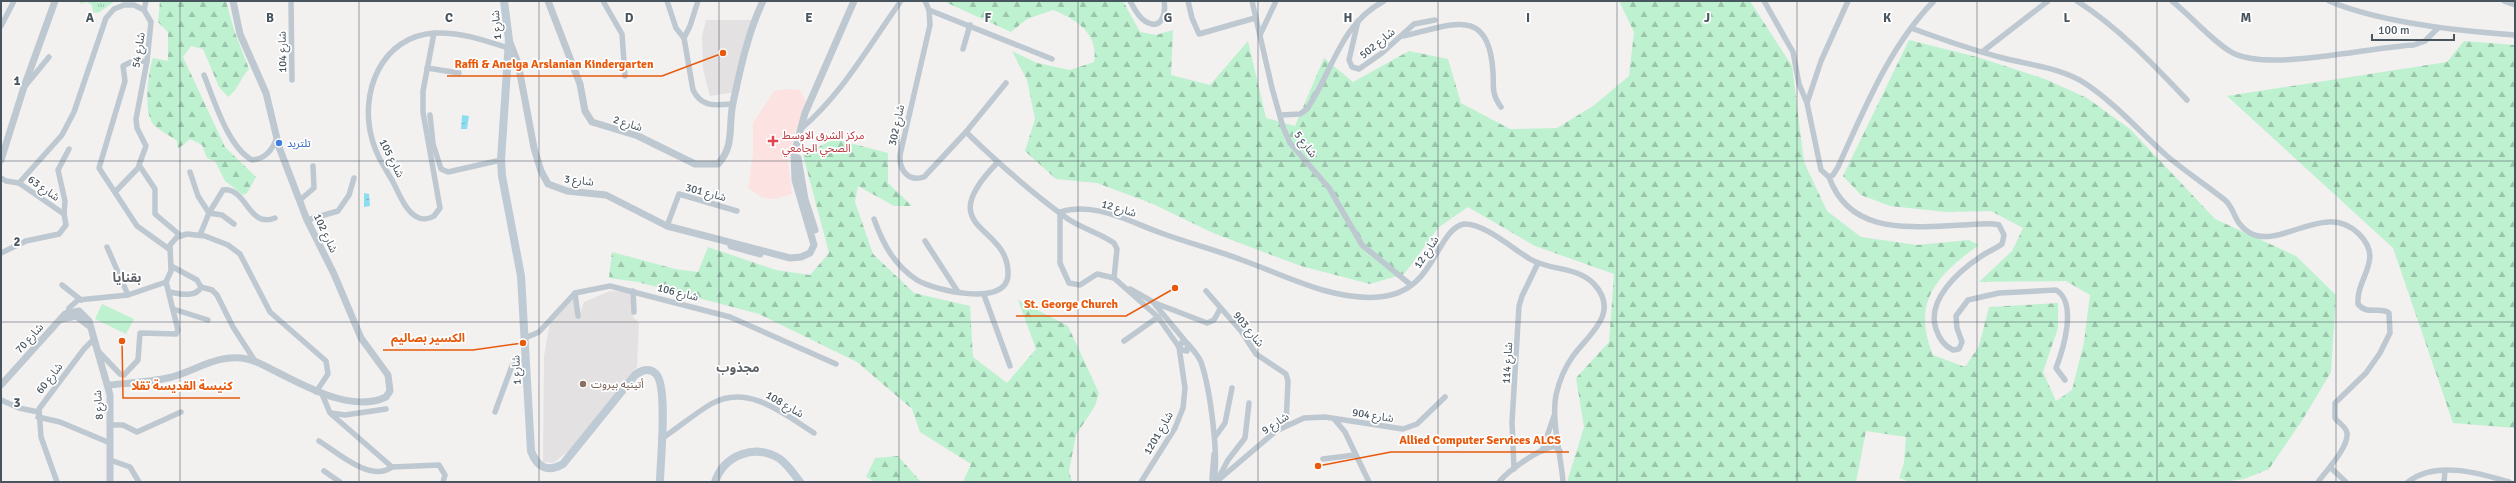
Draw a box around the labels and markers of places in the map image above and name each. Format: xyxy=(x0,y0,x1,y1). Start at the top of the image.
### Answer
callout: Raffi & Anelga Arslanian Kindergarten xyxy=(447,52,662,76)
place label: مركز الشرق الاوسط الصحي الجامعي xyxy=(782,129,865,158)
marker: مركز الشرق الاوسط الصحي الجامعي xyxy=(767,135,779,147)
place label: تلتريد xyxy=(287,137,311,150)
marker: تلتريد xyxy=(274,138,284,148)
callout: St. George Church xyxy=(1016,292,1126,316)
callout: الكسير بصاليم xyxy=(383,326,473,350)
callout: كنيسة القديسة تقلا xyxy=(123,374,240,398)
place label: أتينيه بيروت xyxy=(591,378,644,391)
marker: أتينيه بيروت xyxy=(578,379,588,389)
callout: Allied Computer Services ALCS xyxy=(1391,428,1569,452)

